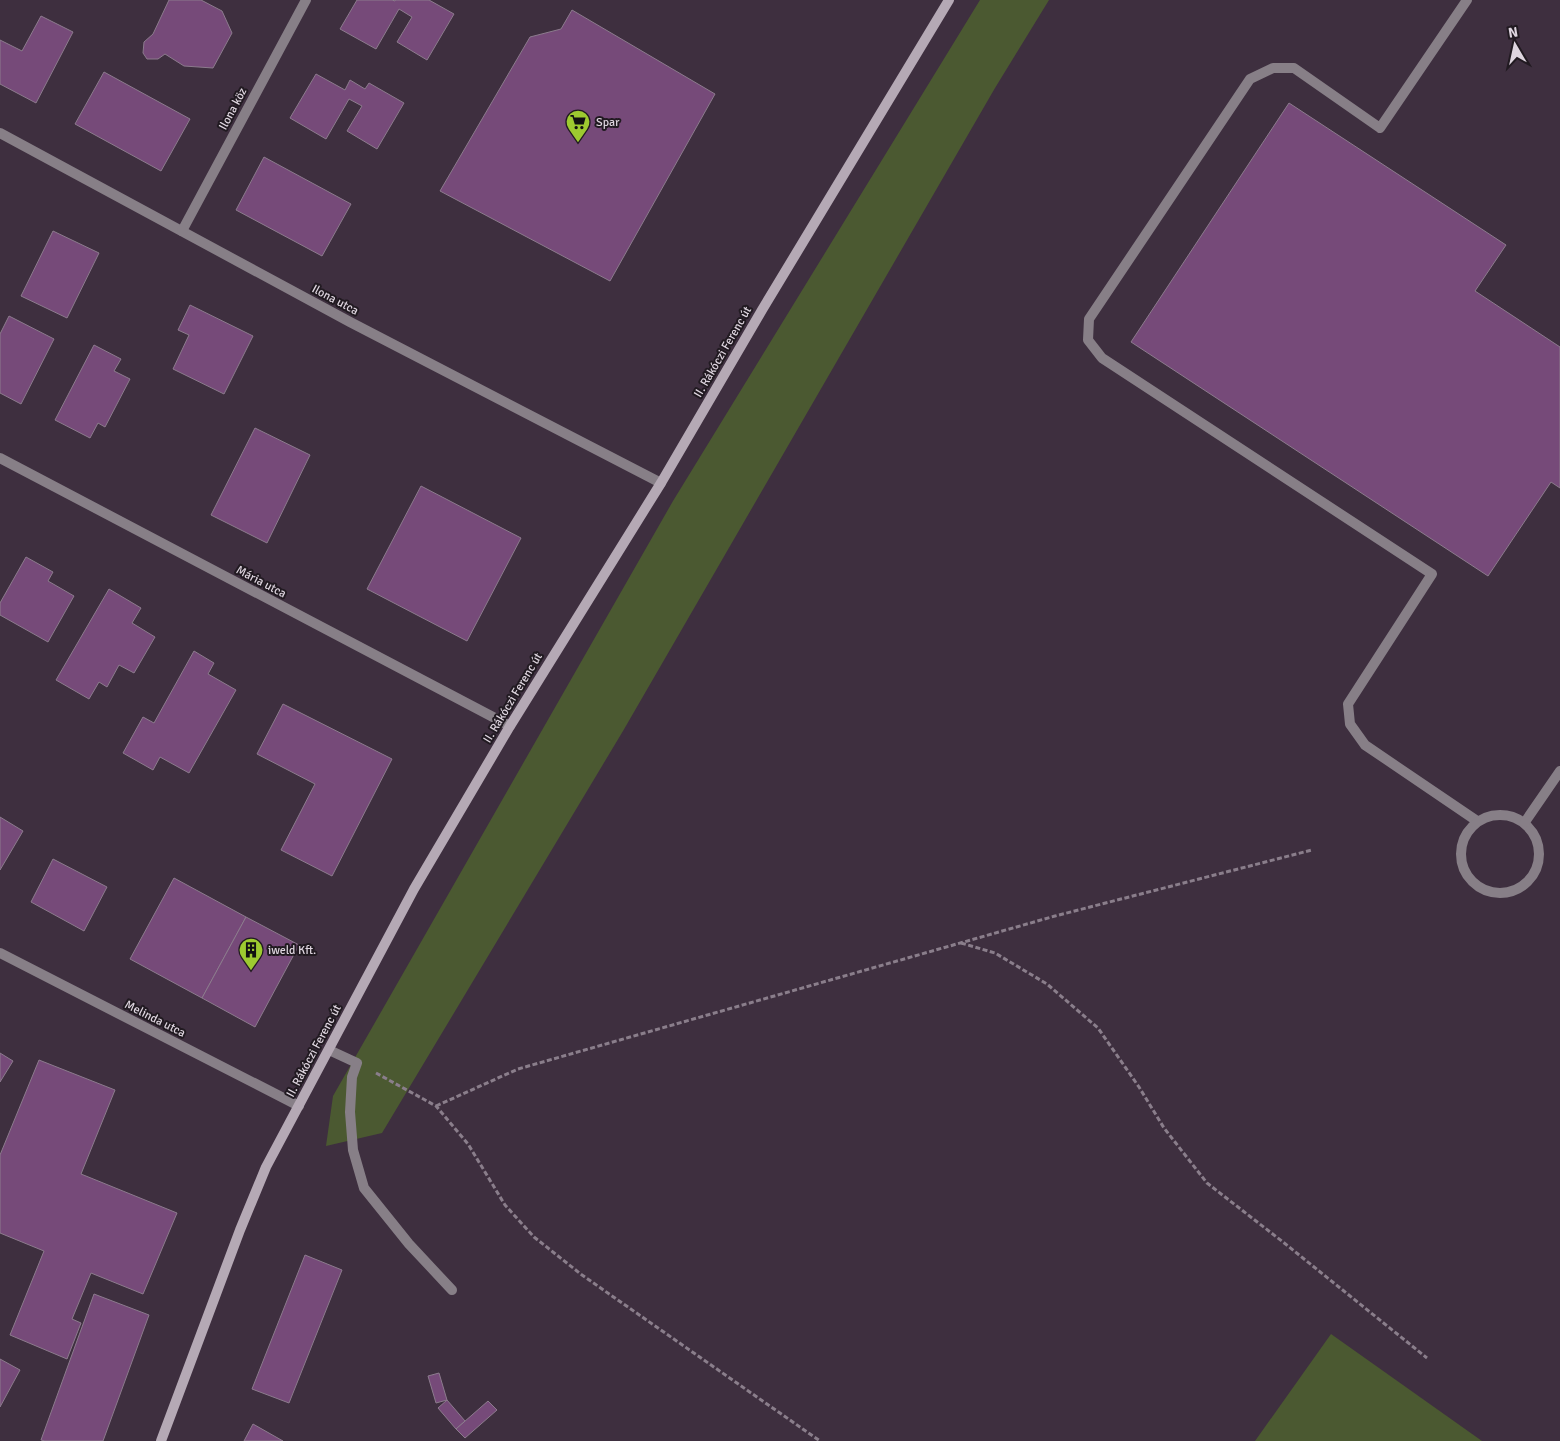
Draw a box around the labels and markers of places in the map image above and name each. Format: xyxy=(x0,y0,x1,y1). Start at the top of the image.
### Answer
supermarket icon: Spar xyxy=(565,109,591,143)
place label: Spar xyxy=(596,115,620,130)
building icon: iweld Kft. xyxy=(238,937,264,971)
place label: iweld Kft. xyxy=(268,943,316,958)

